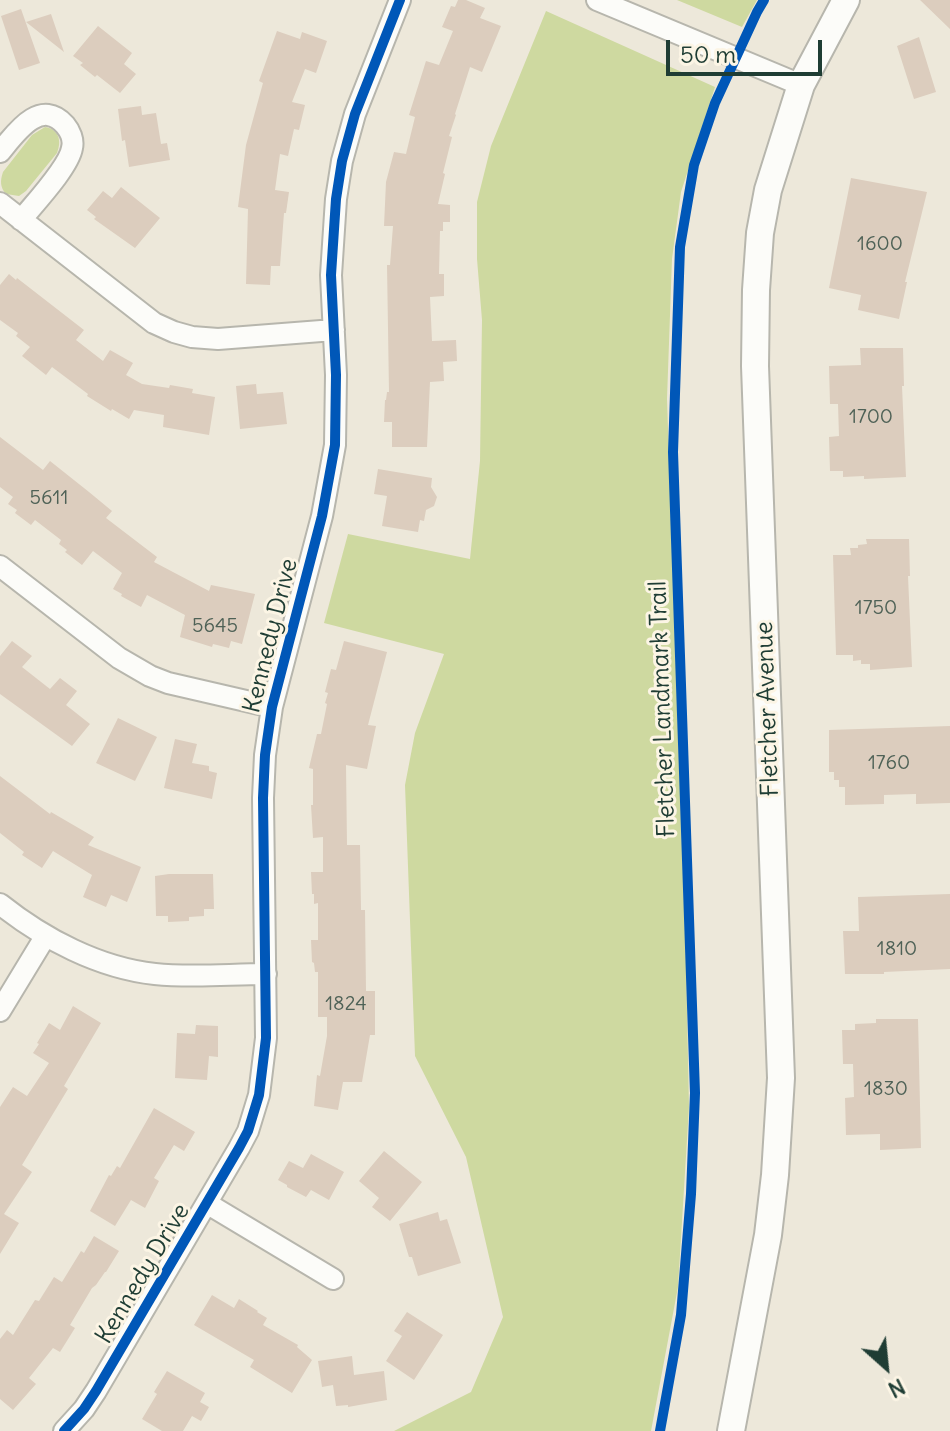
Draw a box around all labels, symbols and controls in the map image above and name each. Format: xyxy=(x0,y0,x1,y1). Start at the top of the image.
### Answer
scale bar xyxy=(670,24,826,74)
text: 50 m xyxy=(680,39,736,69)
house number: 1600 xyxy=(857,232,903,256)
house number: 1700 xyxy=(849,405,893,429)
house number: 5611 xyxy=(30,486,68,510)
street label: Kennedy Drive xyxy=(238,556,304,716)
street label: Fletcher Landmark Trail xyxy=(644,580,682,838)
house number: 1750 xyxy=(855,596,897,620)
house number: 5645 xyxy=(192,614,238,638)
street label: Fletcher Avenue xyxy=(751,621,785,797)
house number: 1760 xyxy=(868,751,910,775)
house number: 1810 xyxy=(877,937,917,961)
house number: 1824 xyxy=(325,992,367,1016)
house number: 1830 xyxy=(864,1077,908,1101)
street label: Kennedy Drive xyxy=(90,1199,196,1349)
north arrow xyxy=(846,1327,926,1407)
text: N xyxy=(884,1372,910,1404)

